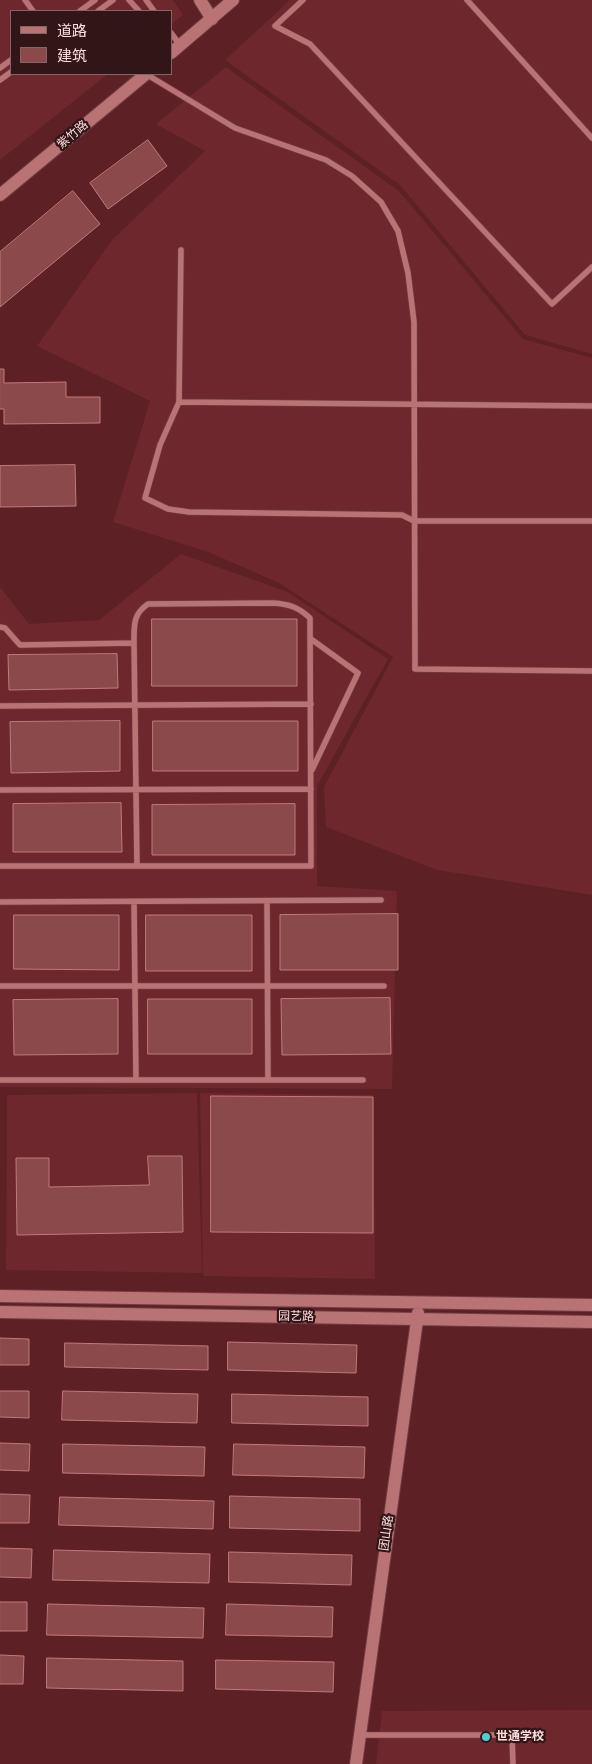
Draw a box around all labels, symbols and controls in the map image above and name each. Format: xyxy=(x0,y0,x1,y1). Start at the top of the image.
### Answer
legend xyxy=(10,10,172,75)
text: 道路 xyxy=(57,21,87,41)
text: 建筑 xyxy=(57,46,87,66)
street label: 紫竹路 xyxy=(55,118,91,152)
street label: 园艺路 xyxy=(278,1309,314,1325)
street label: 团山路 xyxy=(377,1514,397,1552)
place label: 世通学校 xyxy=(496,1730,544,1744)
marker: 世通学校 xyxy=(480,1731,492,1743)

